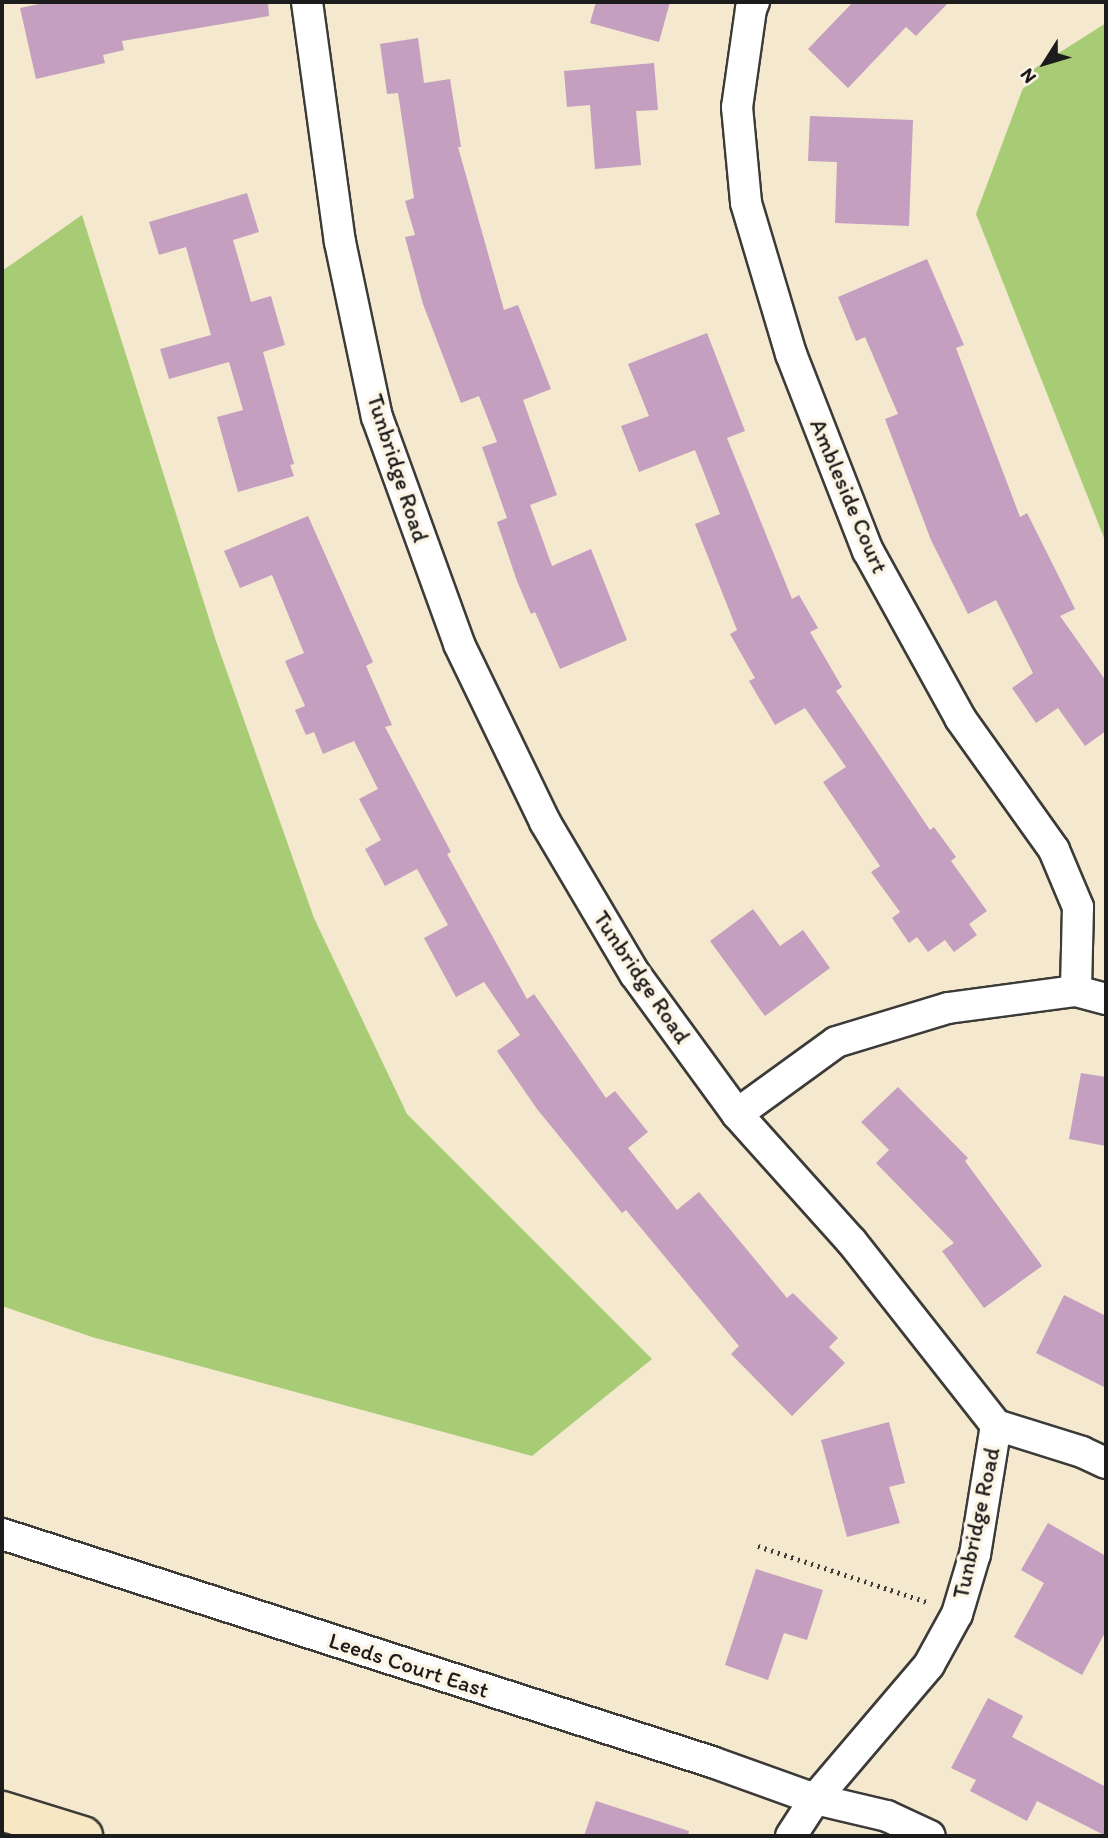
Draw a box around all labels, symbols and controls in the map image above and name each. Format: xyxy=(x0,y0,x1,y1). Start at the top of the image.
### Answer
north arrow xyxy=(1010,28,1080,98)
text: N xyxy=(1015,64,1041,88)
street label: Tunbridge Road xyxy=(361,390,435,546)
street label: Ambleside Court xyxy=(804,415,894,577)
street label: Tunbridge Road xyxy=(587,905,697,1049)
street label: Tunbridge Road xyxy=(946,1445,1006,1601)
street label: Leeds Court East xyxy=(325,1626,493,1704)

